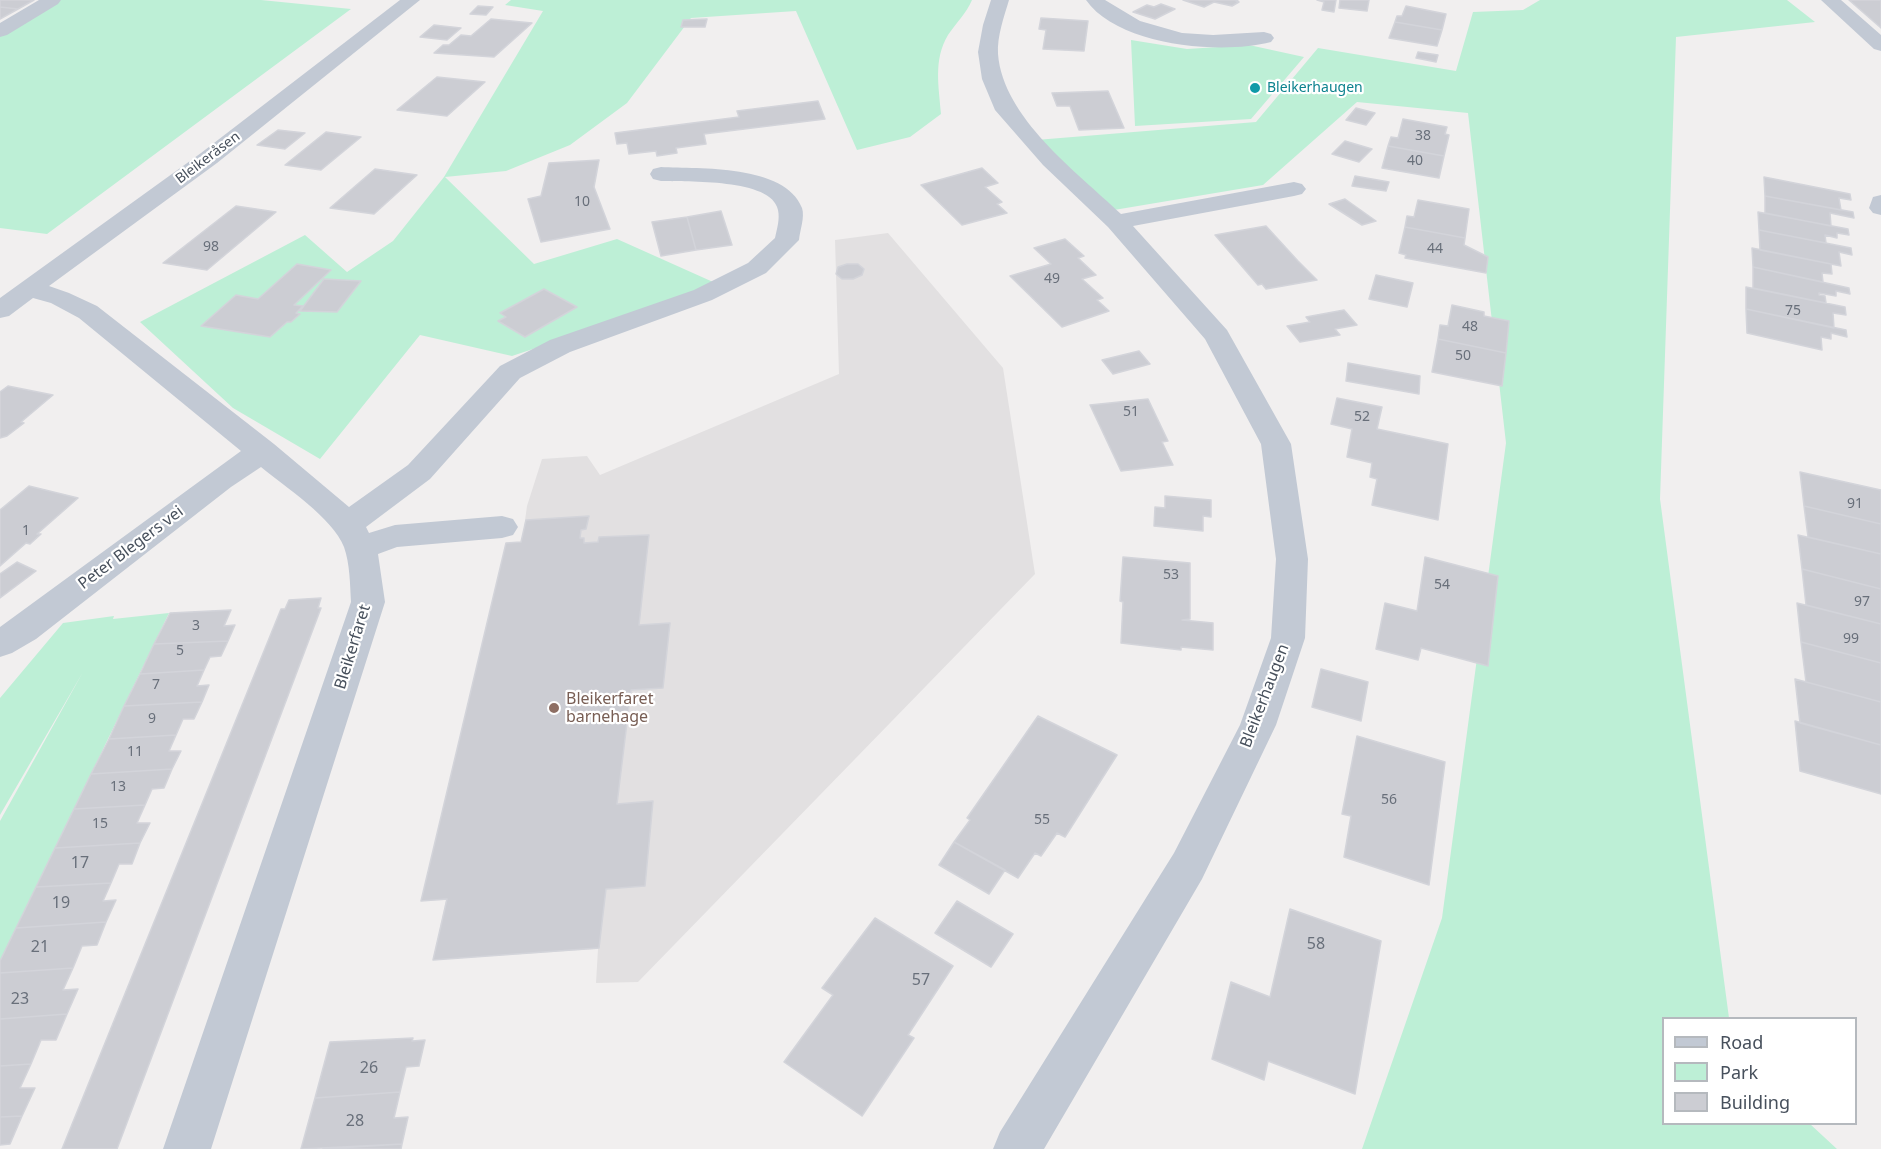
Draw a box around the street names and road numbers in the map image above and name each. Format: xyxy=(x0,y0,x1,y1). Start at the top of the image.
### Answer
street label: Bleikeråsen xyxy=(173,128,243,188)
street label: Peter Blegers vei xyxy=(75,502,187,594)
street label: Bleikerfaret xyxy=(331,602,375,692)
street label: Bleikerhaugen xyxy=(1236,642,1294,750)

